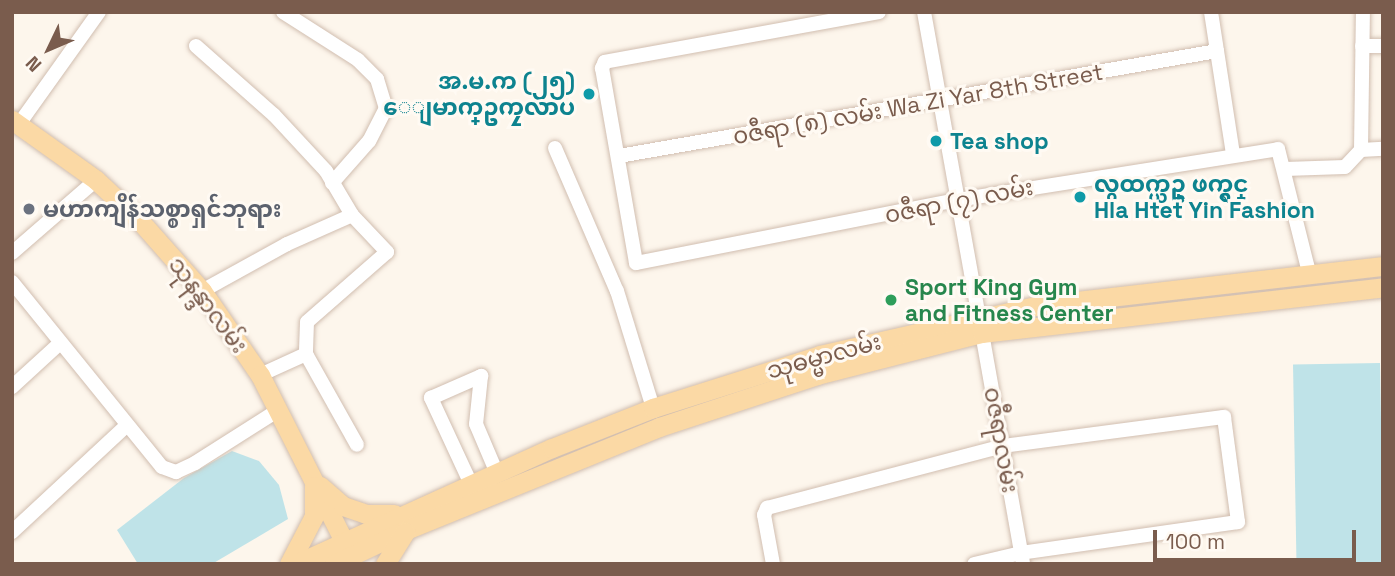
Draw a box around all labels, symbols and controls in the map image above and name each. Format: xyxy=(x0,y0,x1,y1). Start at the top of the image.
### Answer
north arrow xyxy=(14,14,84,84)
text: N xyxy=(20,51,47,77)
street label: ၀ဇီရာ (၈) လမ်း Wa Zi Yar 8th Street xyxy=(731,58,1105,150)
place label: အ.မ.က (၂၅) ေျမာက္ဥကၠလာပ xyxy=(383,67,575,121)
marker: အ.မ.က (၂၅) ေျမာက္ဥကၠလာပ xyxy=(581,86,597,102)
place label: Tea shop xyxy=(950,127,1049,155)
marker: Tea shop xyxy=(928,133,944,149)
place label: လွထက္ယဥ္ ဖက္ရွင္ Hla Htet Yin Fashion xyxy=(1094,170,1315,224)
street label: ၀ဇီရာ (၇) လမ်း xyxy=(882,173,1036,229)
marker: လွထက္ယဥ္ ဖက္ရွင္ Hla Htet Yin Fashion xyxy=(1072,189,1088,205)
place label: မဟာကျိန်သစ္စာရှင်ဘုရား xyxy=(43,195,282,223)
marker: မဟာကျိန်သစ္စာရှင်ဘုရား xyxy=(21,201,37,217)
street label: သုနန္ဒာလမ်း xyxy=(163,251,253,359)
place label: Sport King Gym and Fitness Center xyxy=(905,273,1114,327)
marker: Sport King Gym and Fitness Center xyxy=(883,292,899,308)
street label: သုဓမ္မာလမ်း xyxy=(764,328,884,384)
street label: ဝဇီရာလမ်း xyxy=(978,385,1024,495)
scale bar xyxy=(1157,516,1360,560)
text: 100 m xyxy=(1166,528,1225,555)

